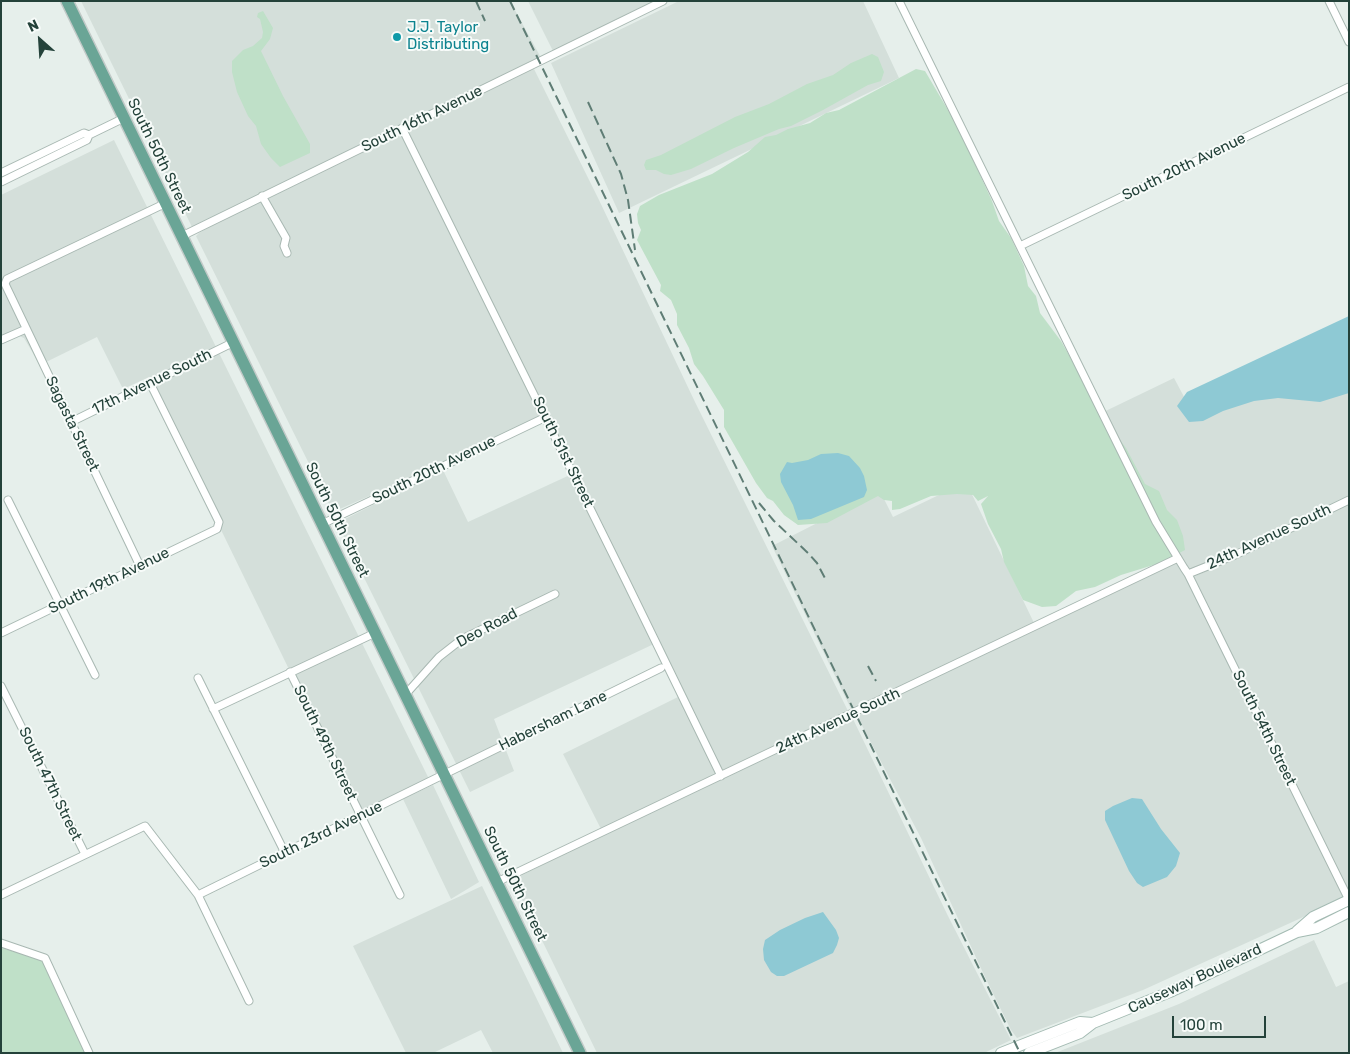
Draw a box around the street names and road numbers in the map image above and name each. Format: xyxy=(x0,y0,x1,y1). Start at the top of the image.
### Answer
street label: South 16th Avenue xyxy=(359,82,485,156)
street label: South 50th Street xyxy=(123,95,195,217)
street label: South 20th Avenue xyxy=(1119,129,1249,205)
street label: 17th Avenue South xyxy=(89,345,215,419)
street label: Sagasta Street xyxy=(41,373,103,475)
street label: South 51st Street xyxy=(528,394,598,510)
street label: South 20th Avenue xyxy=(369,432,499,508)
street label: South 50th Street xyxy=(301,459,373,581)
street label: 24th Avenue South xyxy=(1204,500,1334,574)
street label: South 19th Avenue xyxy=(46,544,172,618)
street label: Deo Road xyxy=(453,604,521,652)
street label: South 54th Street xyxy=(1228,667,1300,789)
street label: South 49th Street xyxy=(289,683,361,803)
street label: 24th Avenue South xyxy=(773,684,903,758)
street label: Habersham Lane xyxy=(496,687,610,755)
street label: South 47th Street xyxy=(15,724,85,844)
street label: South 23rd Avenue xyxy=(257,798,385,872)
street label: South 50th Street xyxy=(479,823,551,945)
street label: Causeway Boulevard xyxy=(1125,940,1265,1018)

